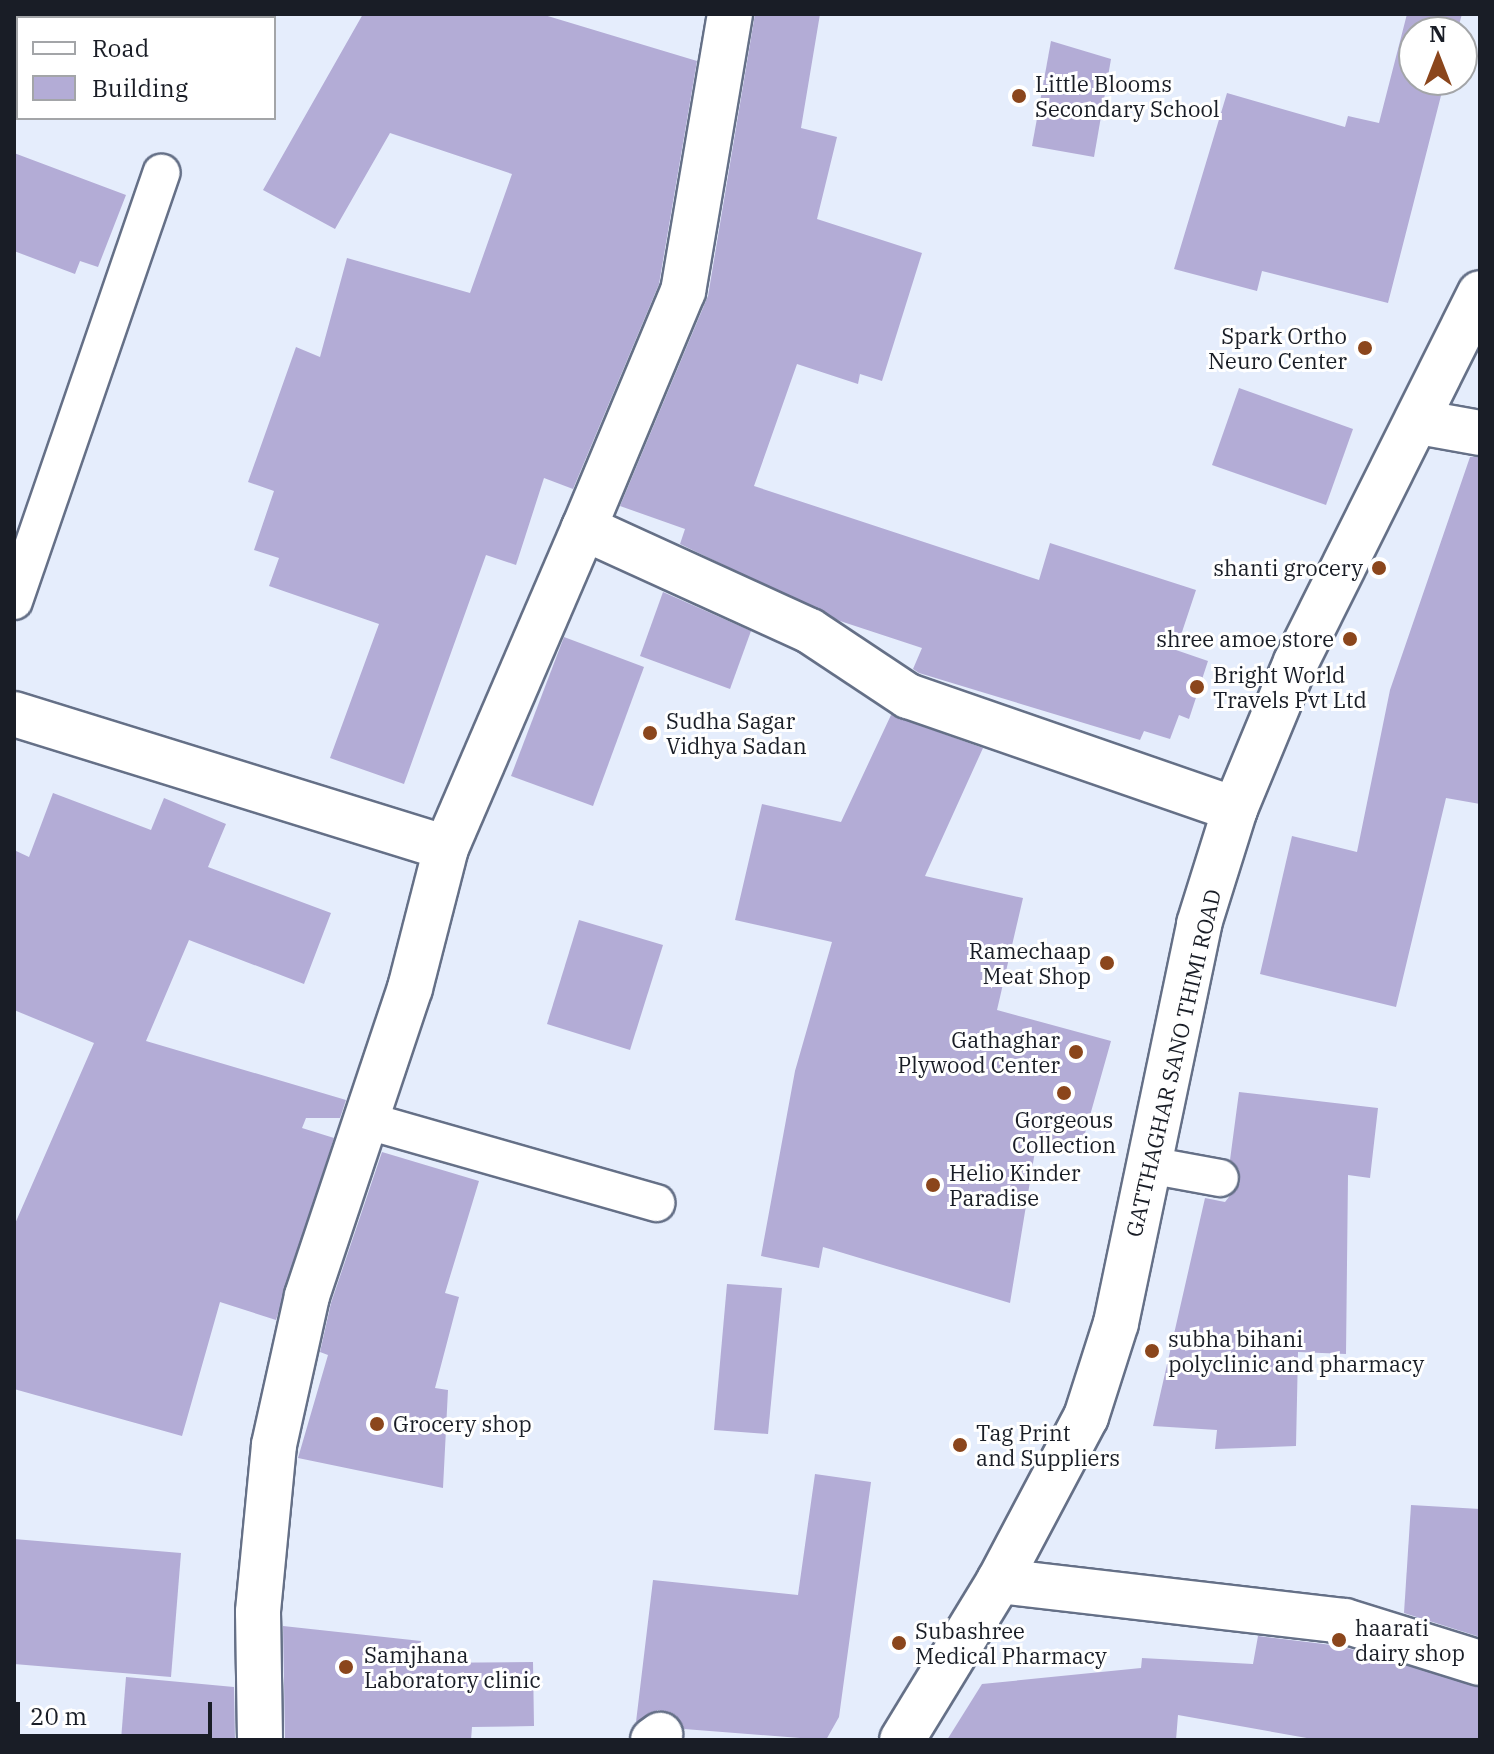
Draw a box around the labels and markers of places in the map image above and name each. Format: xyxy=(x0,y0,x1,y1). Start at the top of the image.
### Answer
place label: Little Blooms Secondary School xyxy=(1035,70,1220,122)
marker: Little Blooms Secondary School xyxy=(1010,87,1028,105)
place label: Spark Ortho Neuro Center xyxy=(1208,322,1347,374)
marker: Spark Ortho Neuro Center xyxy=(1354,337,1376,359)
place label: shanti grocery xyxy=(1213,555,1363,581)
marker: shanti grocery xyxy=(1370,559,1388,577)
place label: shree amoe store xyxy=(1156,626,1334,652)
marker: shree amoe store xyxy=(1341,630,1359,648)
place label: Bright World Travels Pvt Ltd xyxy=(1213,661,1367,712)
marker: Bright World Travels Pvt Ltd xyxy=(1188,678,1206,696)
place label: Sudha Sagar Vidhya Sadan xyxy=(666,707,807,758)
marker: Sudha Sagar Vidhya Sadan xyxy=(641,724,659,742)
place label: Ramechaap Meat Shop xyxy=(969,937,1091,988)
marker: Ramechaap Meat Shop xyxy=(1098,954,1116,972)
place label: Gathaghar Plywood Center xyxy=(898,1026,1060,1078)
marker: Gathaghar Plywood Center xyxy=(1067,1043,1085,1061)
marker: Gorgeous Collection xyxy=(1055,1084,1073,1102)
place label: Gorgeous Collection xyxy=(1012,1106,1116,1158)
place label: Helio Kinder Paradise xyxy=(949,1159,1081,1210)
marker: Helio Kinder Paradise xyxy=(924,1176,942,1194)
place label: subha bihani polyclinic and pharmacy xyxy=(1168,1325,1424,1376)
marker: subha bihani polyclinic and pharmacy xyxy=(1143,1342,1161,1360)
place label: Grocery shop xyxy=(393,1411,532,1437)
marker: Grocery shop xyxy=(368,1415,386,1433)
place label: Tag Print and Suppliers xyxy=(976,1419,1120,1470)
marker: Tag Print and Suppliers xyxy=(951,1436,969,1454)
place label: haarati dairy shop xyxy=(1355,1614,1465,1666)
place label: Subashree Medical Pharmacy xyxy=(915,1617,1107,1668)
marker: haarati dairy shop xyxy=(1330,1631,1348,1649)
marker: Subashree Medical Pharmacy xyxy=(890,1634,908,1652)
place label: Samjhana Laboratory clinic xyxy=(364,1641,541,1692)
marker: Samjhana Laboratory clinic xyxy=(335,1656,357,1678)

